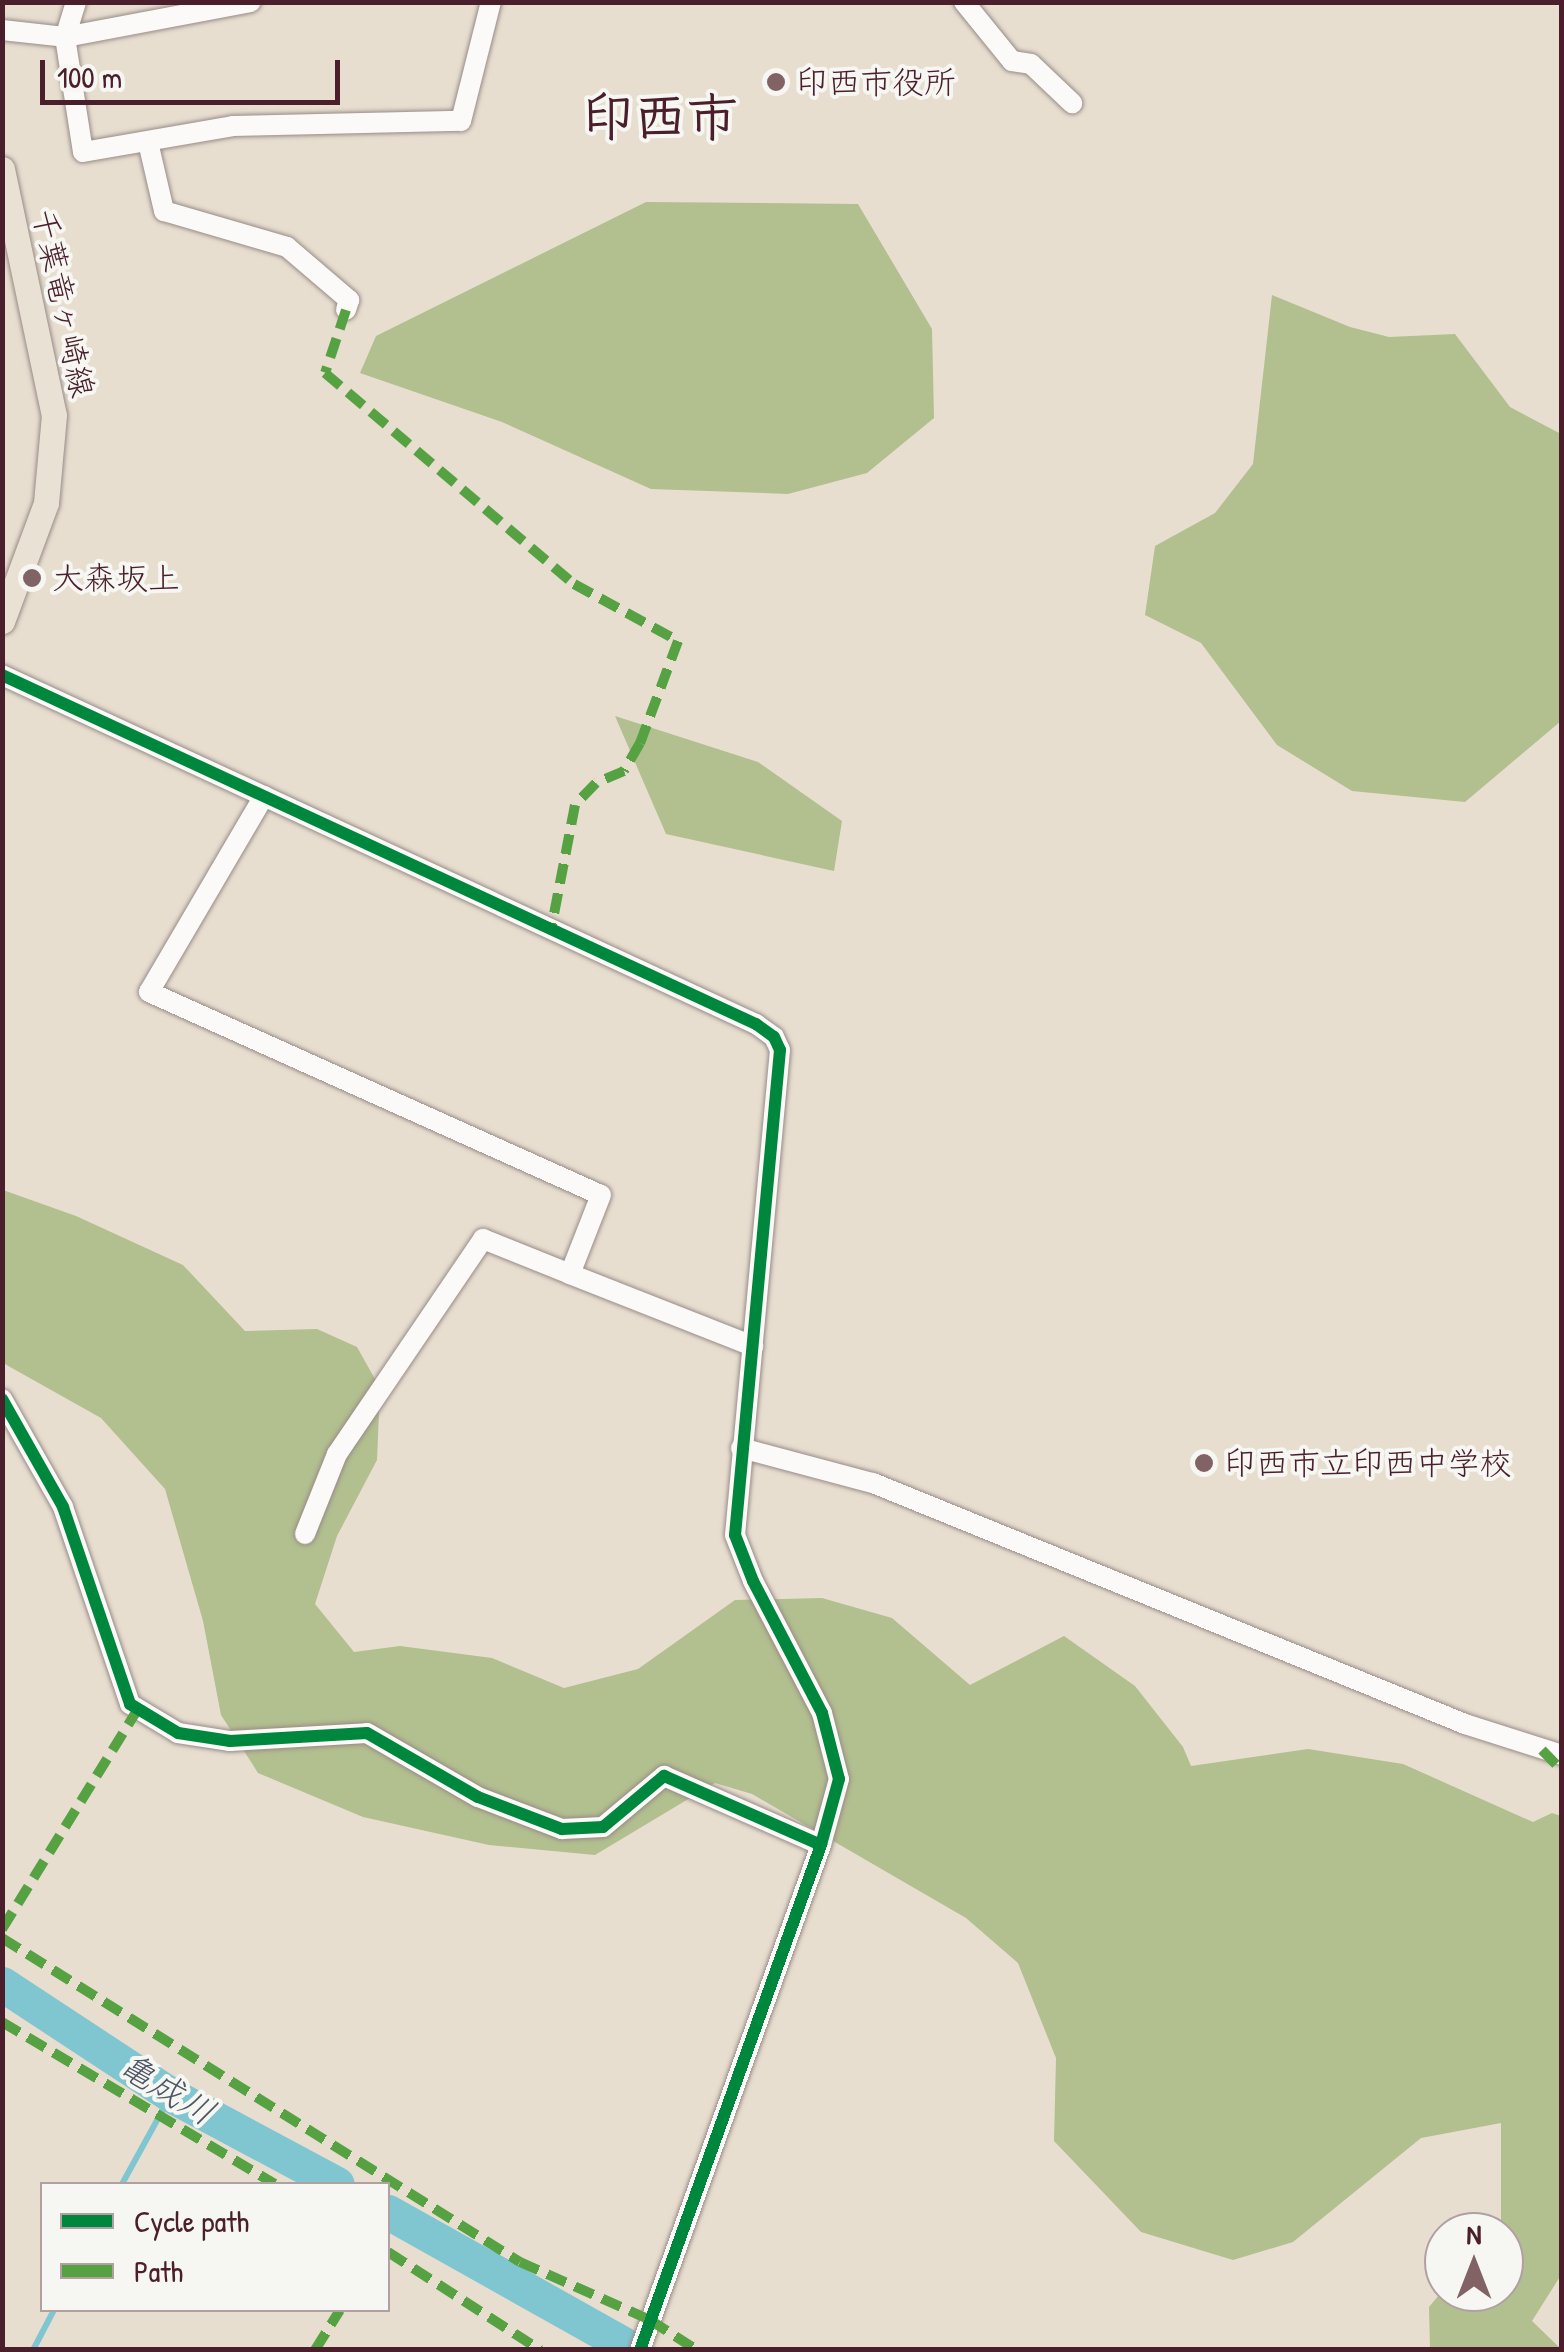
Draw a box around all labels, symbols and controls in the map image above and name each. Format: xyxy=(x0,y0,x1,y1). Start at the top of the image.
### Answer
scale bar xyxy=(45,40,345,102)
text: 100 m xyxy=(57,57,122,97)
place label: 印西市役所 xyxy=(796,63,956,101)
marker: 印西市役所 xyxy=(765,71,787,93)
district label: 印西市 xyxy=(582,86,738,148)
street label: 千葉竜ヶ崎線 xyxy=(24,205,102,401)
place label: 大森坂上 xyxy=(52,559,180,597)
marker: 大森坂上 xyxy=(21,567,43,589)
place label: 印西市立印西中学校 xyxy=(1224,1444,1512,1482)
marker: 印西市立印西中学校 xyxy=(1193,1452,1215,1474)
water label: 亀成川 xyxy=(111,2044,223,2134)
legend xyxy=(40,2182,390,2312)
text: Cycle path xyxy=(134,2201,249,2241)
north arrow xyxy=(1424,2212,1524,2312)
text: N xyxy=(1467,2215,1481,2253)
text: Path xyxy=(134,2251,183,2291)

